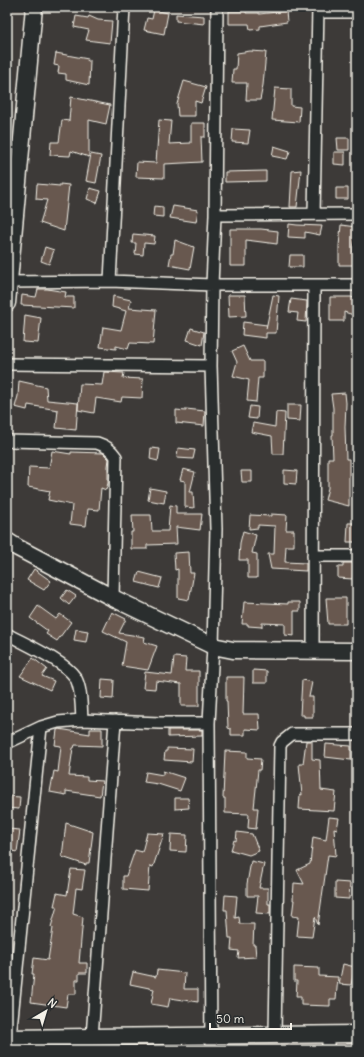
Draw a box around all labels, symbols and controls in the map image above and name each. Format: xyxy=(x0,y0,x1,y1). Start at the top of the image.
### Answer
north arrow xyxy=(26,991,66,1031)
text: N xyxy=(45,995,59,1011)
scale bar xyxy=(210,1005,291,1031)
text: 50 m xyxy=(216,1011,245,1026)

